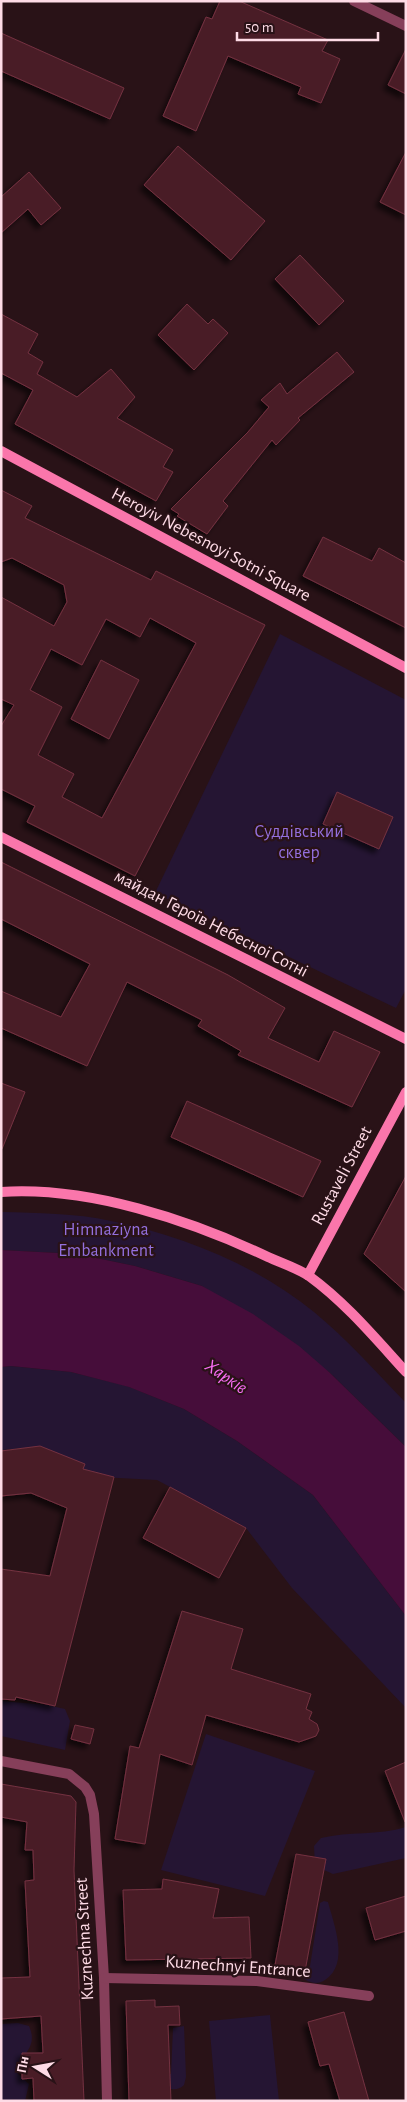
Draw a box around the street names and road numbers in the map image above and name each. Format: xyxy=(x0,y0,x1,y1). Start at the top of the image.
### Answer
street label: Heroyiv Nebesnoyi Sotni Square xyxy=(108,485,314,605)
street label: майдан Героїв Небесної Сотні xyxy=(111,866,311,981)
street label: Rustaveli Street xyxy=(308,1123,376,1228)
street label: Kuznechna Street xyxy=(73,1877,97,2001)
street label: Kuznechnyi Entrance xyxy=(165,1953,311,1981)

